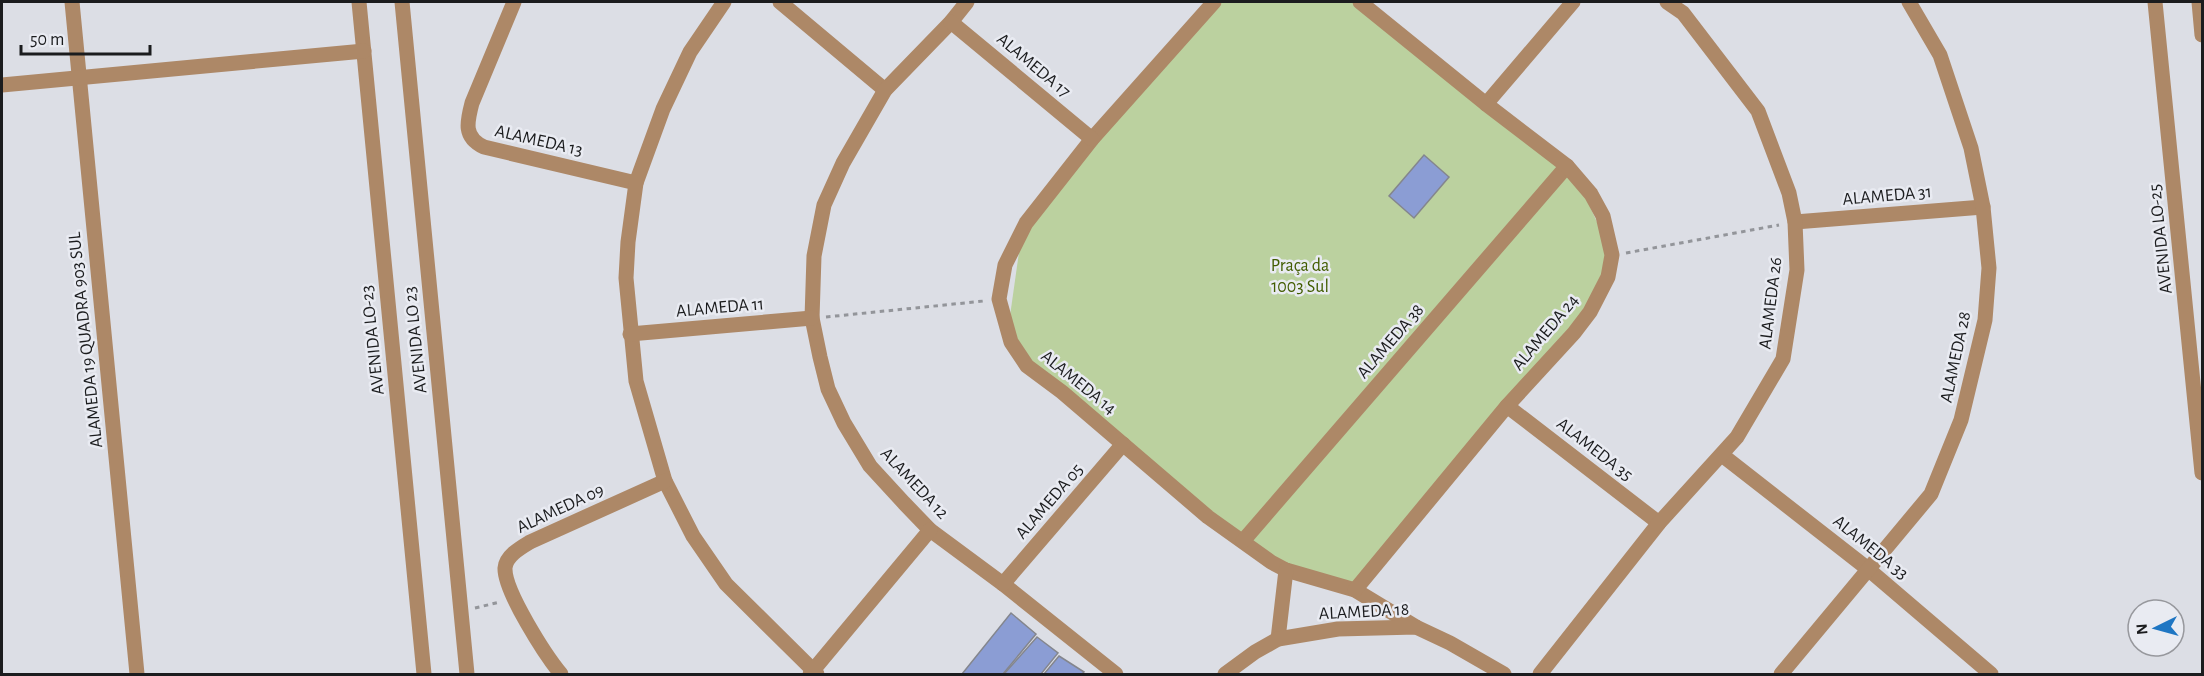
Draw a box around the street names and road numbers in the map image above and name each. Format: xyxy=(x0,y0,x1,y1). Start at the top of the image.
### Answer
street label: ALAMEDA 17 xyxy=(993,30,1073,101)
street label: ALAMEDA 13 xyxy=(493,122,584,160)
street label: ALAMEDA 31 xyxy=(1842,183,1932,209)
street label: AVENIDA LO-25 xyxy=(2146,183,2176,295)
street label: ALAMEDA 19 QUADRA 903 SUL xyxy=(66,231,106,449)
street label: ALAMEDA 26 xyxy=(1756,256,1786,350)
street label: AVENIDA LO-23 xyxy=(358,284,388,396)
street label: AVENIDA LO 23 xyxy=(401,285,431,394)
street label: ALAMEDA 24 xyxy=(1509,291,1583,374)
street label: ALAMEDA 11 xyxy=(675,295,765,321)
street label: ALAMEDA 38 xyxy=(1354,301,1428,382)
street label: ALAMEDA 28 xyxy=(1938,310,1974,404)
street label: ALAMEDA 14 xyxy=(1037,347,1120,419)
street label: ALAMEDA 35 xyxy=(1553,415,1636,485)
street label: ALAMEDA 12 xyxy=(877,445,952,523)
street label: ALAMEDA 05 xyxy=(1012,461,1087,543)
street label: ALAMEDA 09 xyxy=(514,481,607,537)
street label: ALAMEDA 33 xyxy=(1829,512,1911,583)
street label: ALAMEDA 18 xyxy=(1318,601,1410,623)

